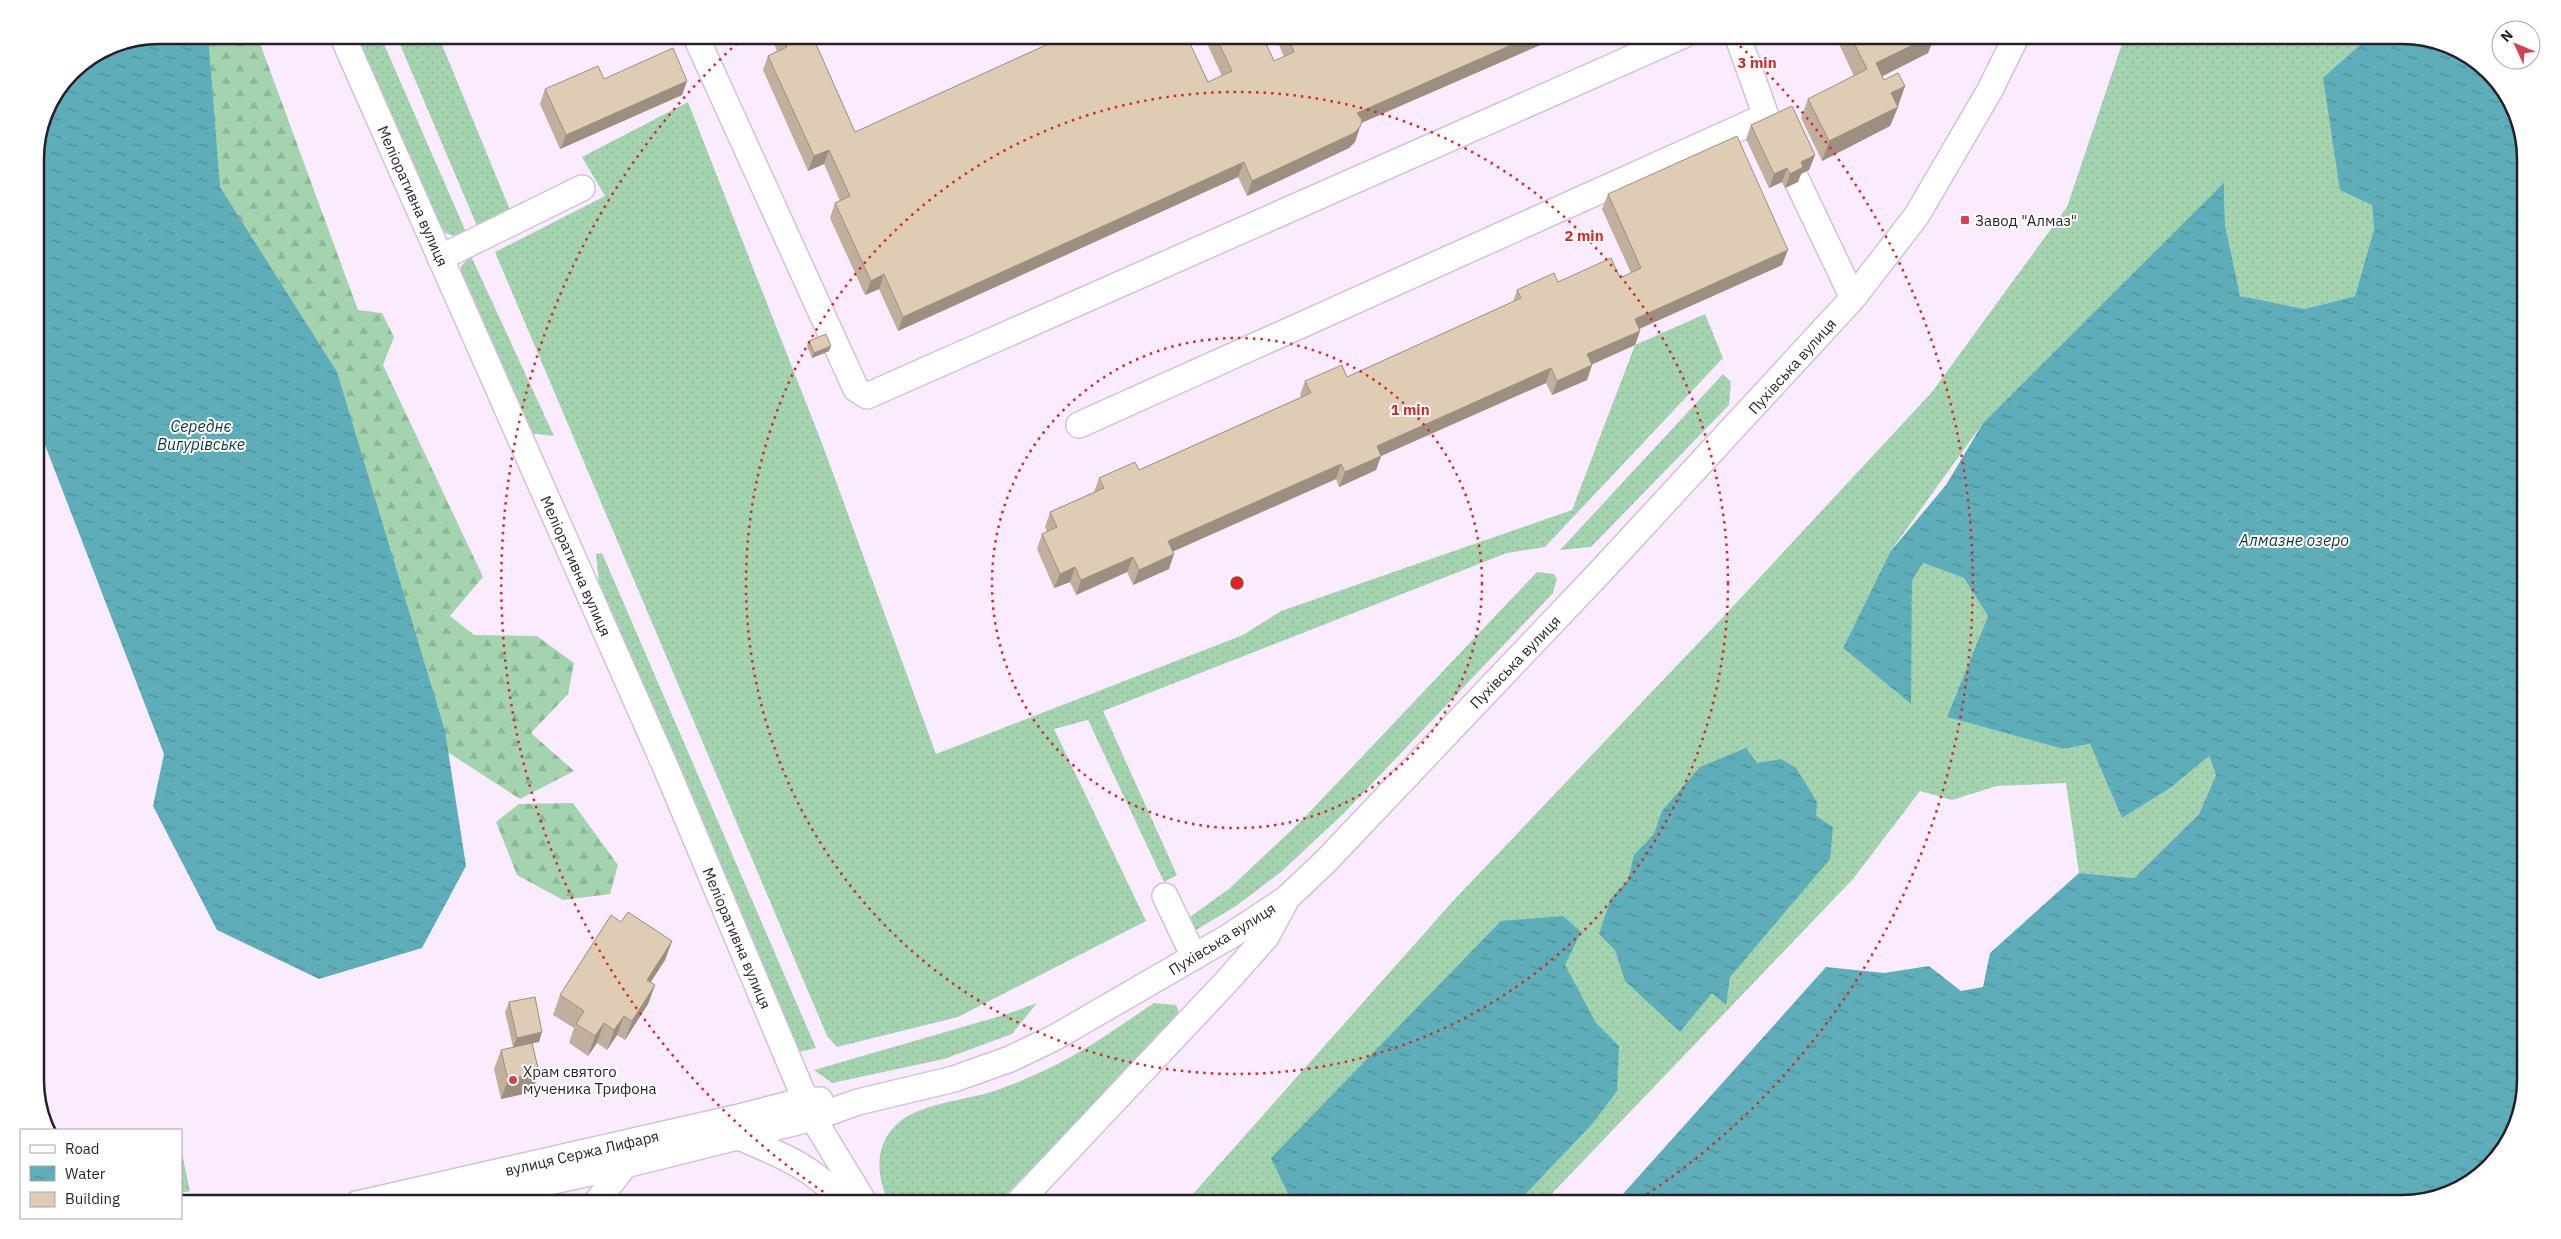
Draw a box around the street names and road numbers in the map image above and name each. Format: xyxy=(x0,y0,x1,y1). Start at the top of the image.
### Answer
street label: Меліоративна вулиця xyxy=(373,123,453,269)
street label: Пухівська вулиця xyxy=(1744,314,1840,418)
street label: Меліоративна вулиця xyxy=(536,493,616,639)
street label: Пухівська вулиця xyxy=(1466,611,1564,713)
street label: Меліоративна вулиця xyxy=(699,864,775,1012)
street label: Пухівська вулиця xyxy=(1165,899,1279,979)
street label: вулиця Сержа Лифаря xyxy=(503,1126,661,1180)

